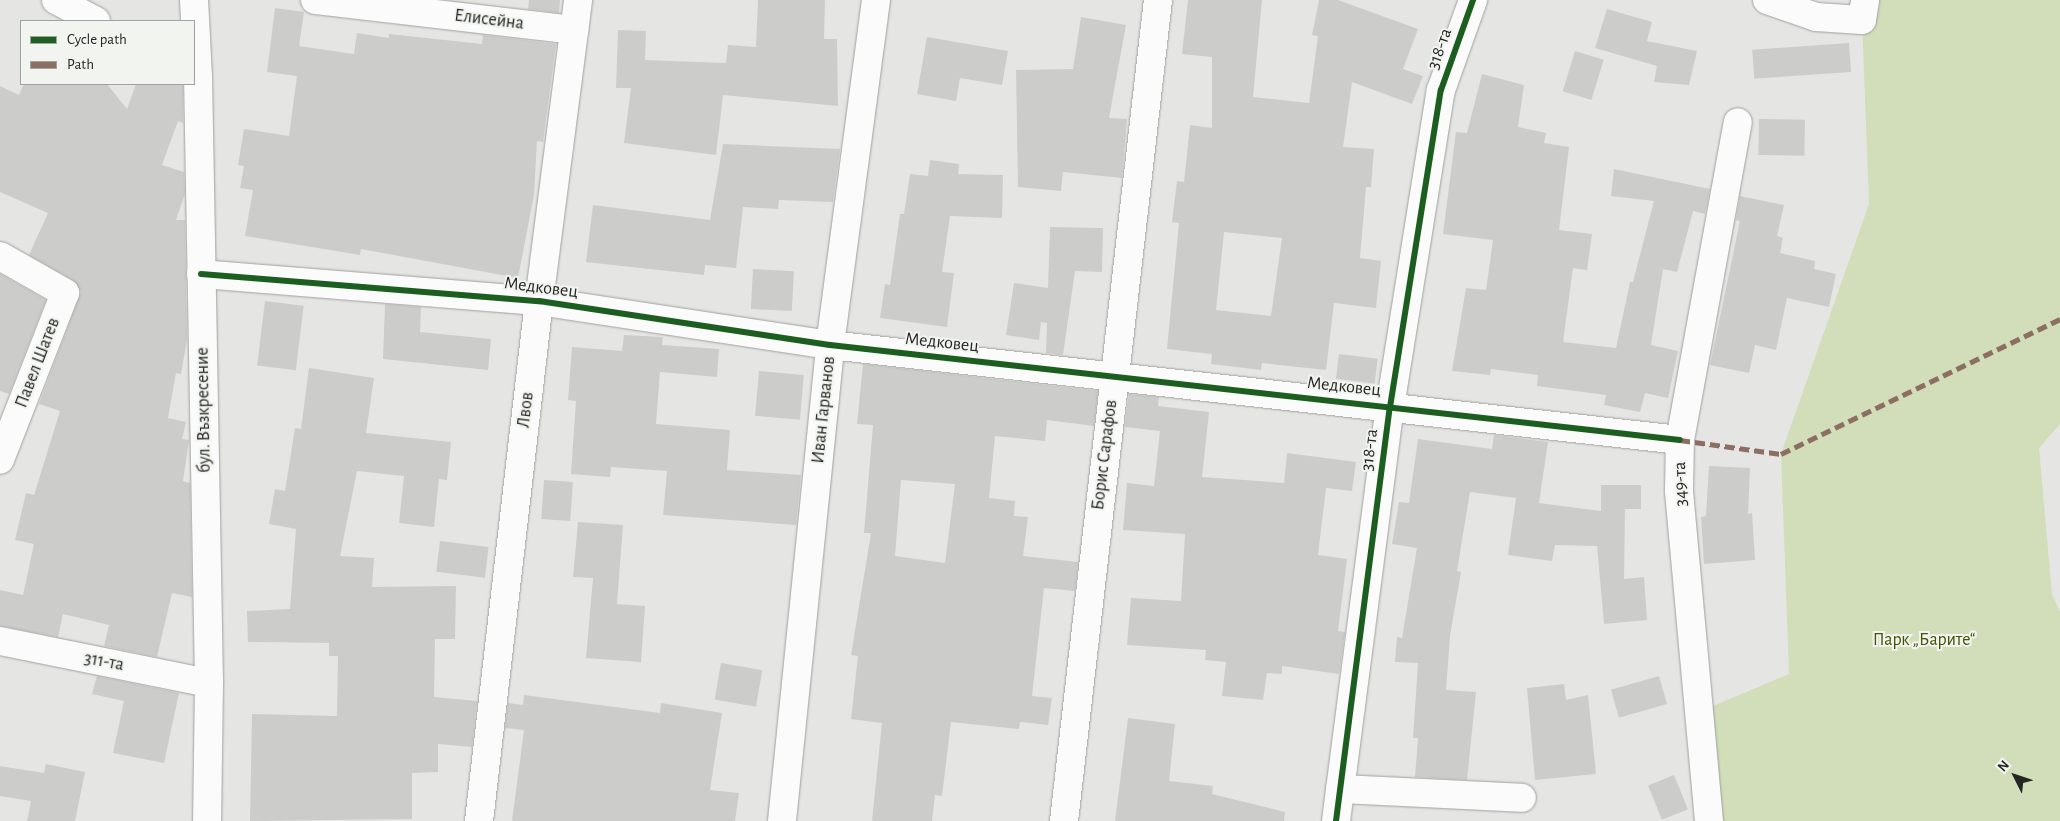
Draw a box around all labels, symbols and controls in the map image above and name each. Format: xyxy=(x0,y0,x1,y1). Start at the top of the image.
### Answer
street label: Елисейна xyxy=(453,5,525,35)
legend xyxy=(20,20,195,85)
street label: 318-та xyxy=(1423,25,1457,73)
text: Cycle path xyxy=(67,32,127,47)
text: Path xyxy=(67,57,94,72)
street label: Медковец xyxy=(503,273,579,303)
street label: Павел Шатев xyxy=(11,315,65,411)
street label: Медковец xyxy=(904,328,980,358)
street label: бул. Възкресение xyxy=(192,347,216,473)
street label: Иван Гарванов xyxy=(808,355,840,465)
street label: Медковец xyxy=(1306,372,1382,402)
street label: Лвов xyxy=(513,391,539,429)
street label: Борис Сарафов xyxy=(1088,399,1122,511)
street label: 318-та xyxy=(1357,428,1383,472)
street label: 349-та xyxy=(1669,461,1693,507)
park label: Парк „Барите“ xyxy=(1873,629,1975,651)
street label: 311-та xyxy=(82,648,126,676)
north arrow xyxy=(1990,751,2040,801)
text: N xyxy=(1995,758,2012,774)

